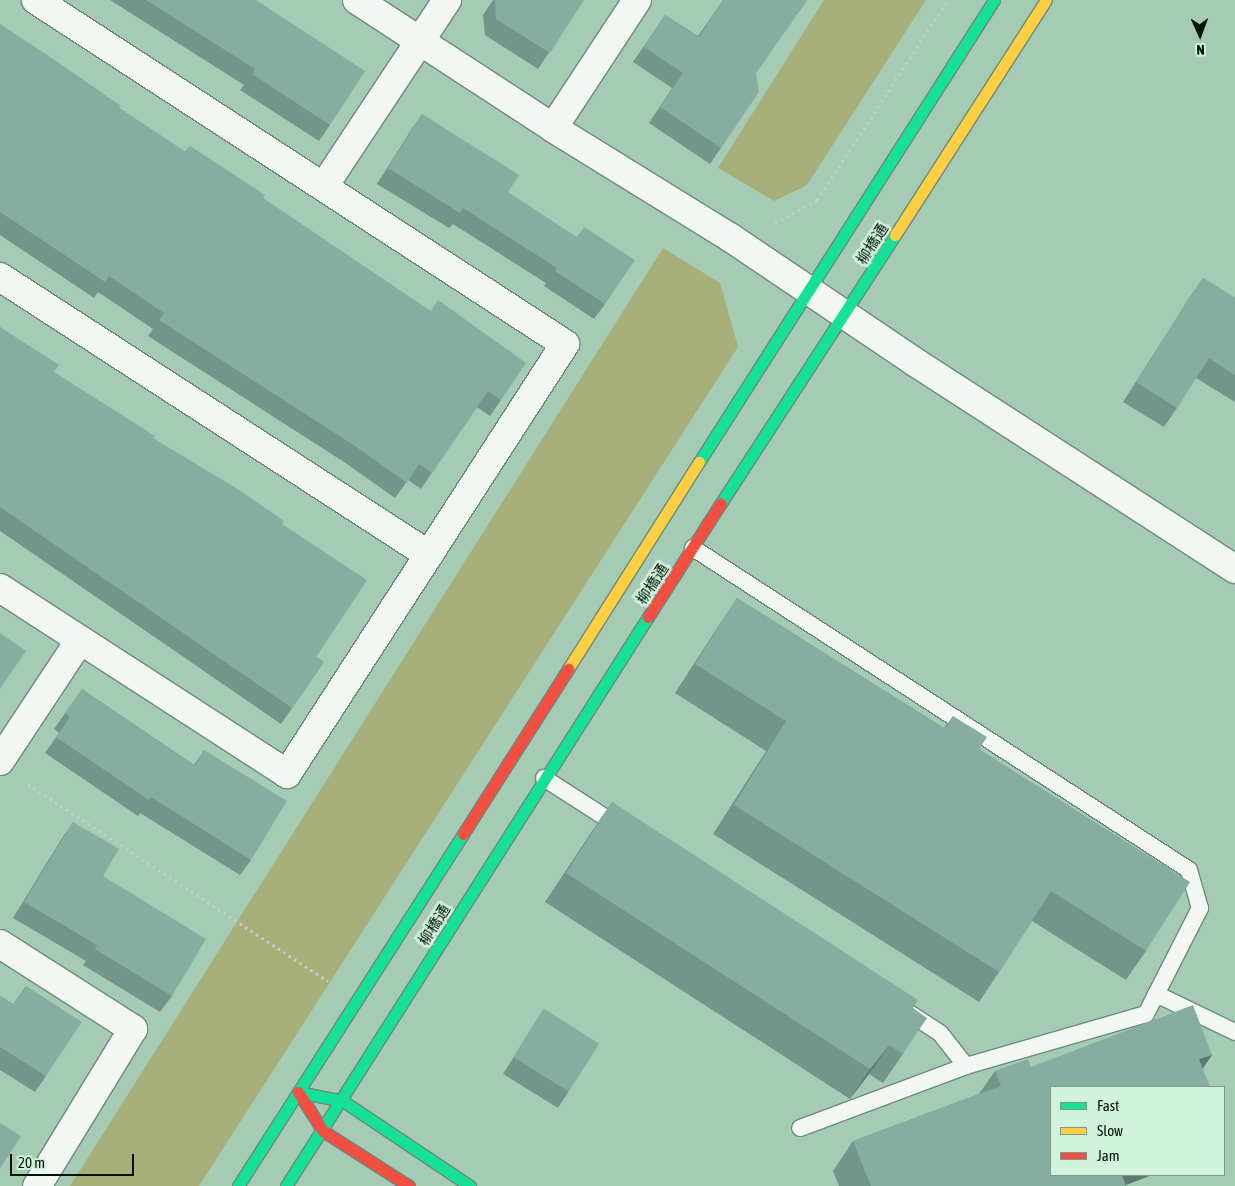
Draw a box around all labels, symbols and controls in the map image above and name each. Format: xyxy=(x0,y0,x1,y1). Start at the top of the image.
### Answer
north arrow xyxy=(1175,10,1225,60)
text: N xyxy=(1196,42,1205,58)
street label: 柳橋通 xyxy=(852,220,892,268)
street label: 柳橋通 xyxy=(632,560,672,608)
street label: 柳橋通 xyxy=(414,901,454,949)
legend xyxy=(1050,1086,1225,1176)
text: Fast xyxy=(1097,1097,1119,1114)
text: Slow xyxy=(1097,1122,1123,1139)
scale bar xyxy=(12,1144,136,1176)
text: Jam xyxy=(1097,1147,1120,1164)
text: 20 m xyxy=(18,1154,45,1171)

